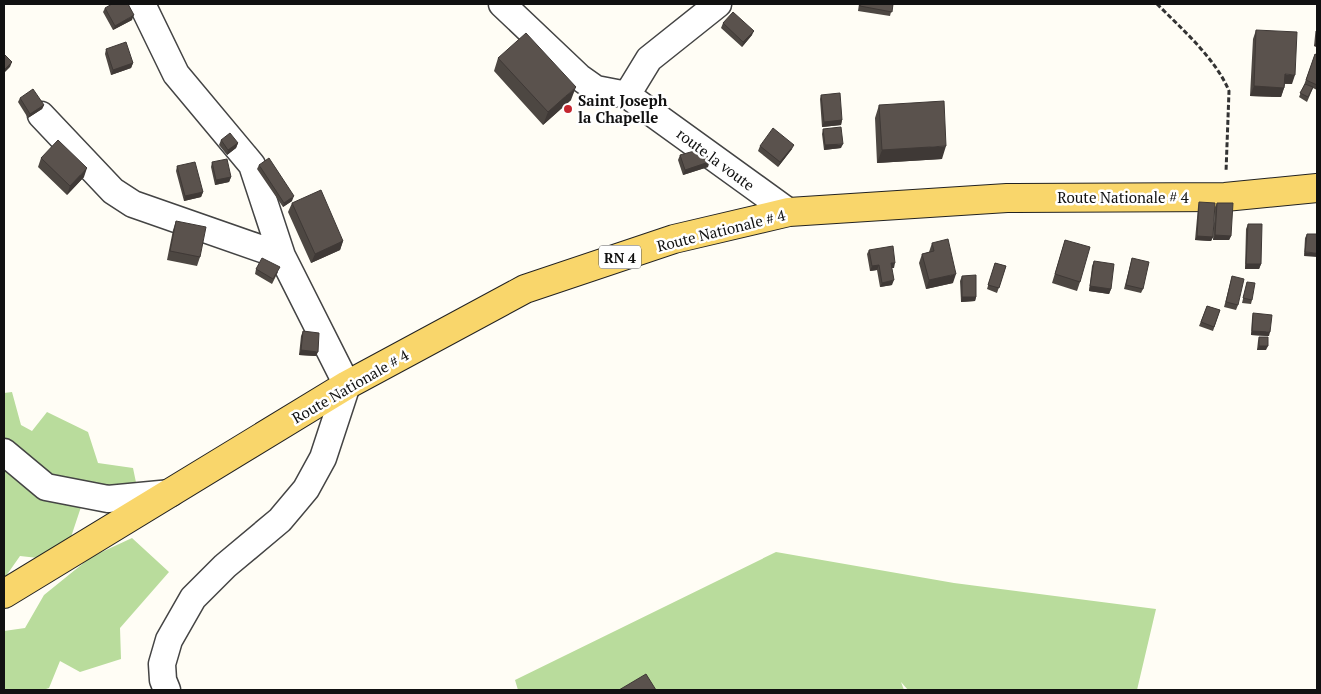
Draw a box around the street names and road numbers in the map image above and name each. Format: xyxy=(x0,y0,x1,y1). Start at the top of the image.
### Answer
street label: route la voute xyxy=(673,123,759,195)
street label: Route Nationale # 4 xyxy=(1057,187,1189,207)
street label: Route Nationale # 4 xyxy=(655,204,787,256)
road number: RN 4 xyxy=(599,246,641,268)
street label: Route Nationale # 4 xyxy=(288,344,412,428)

